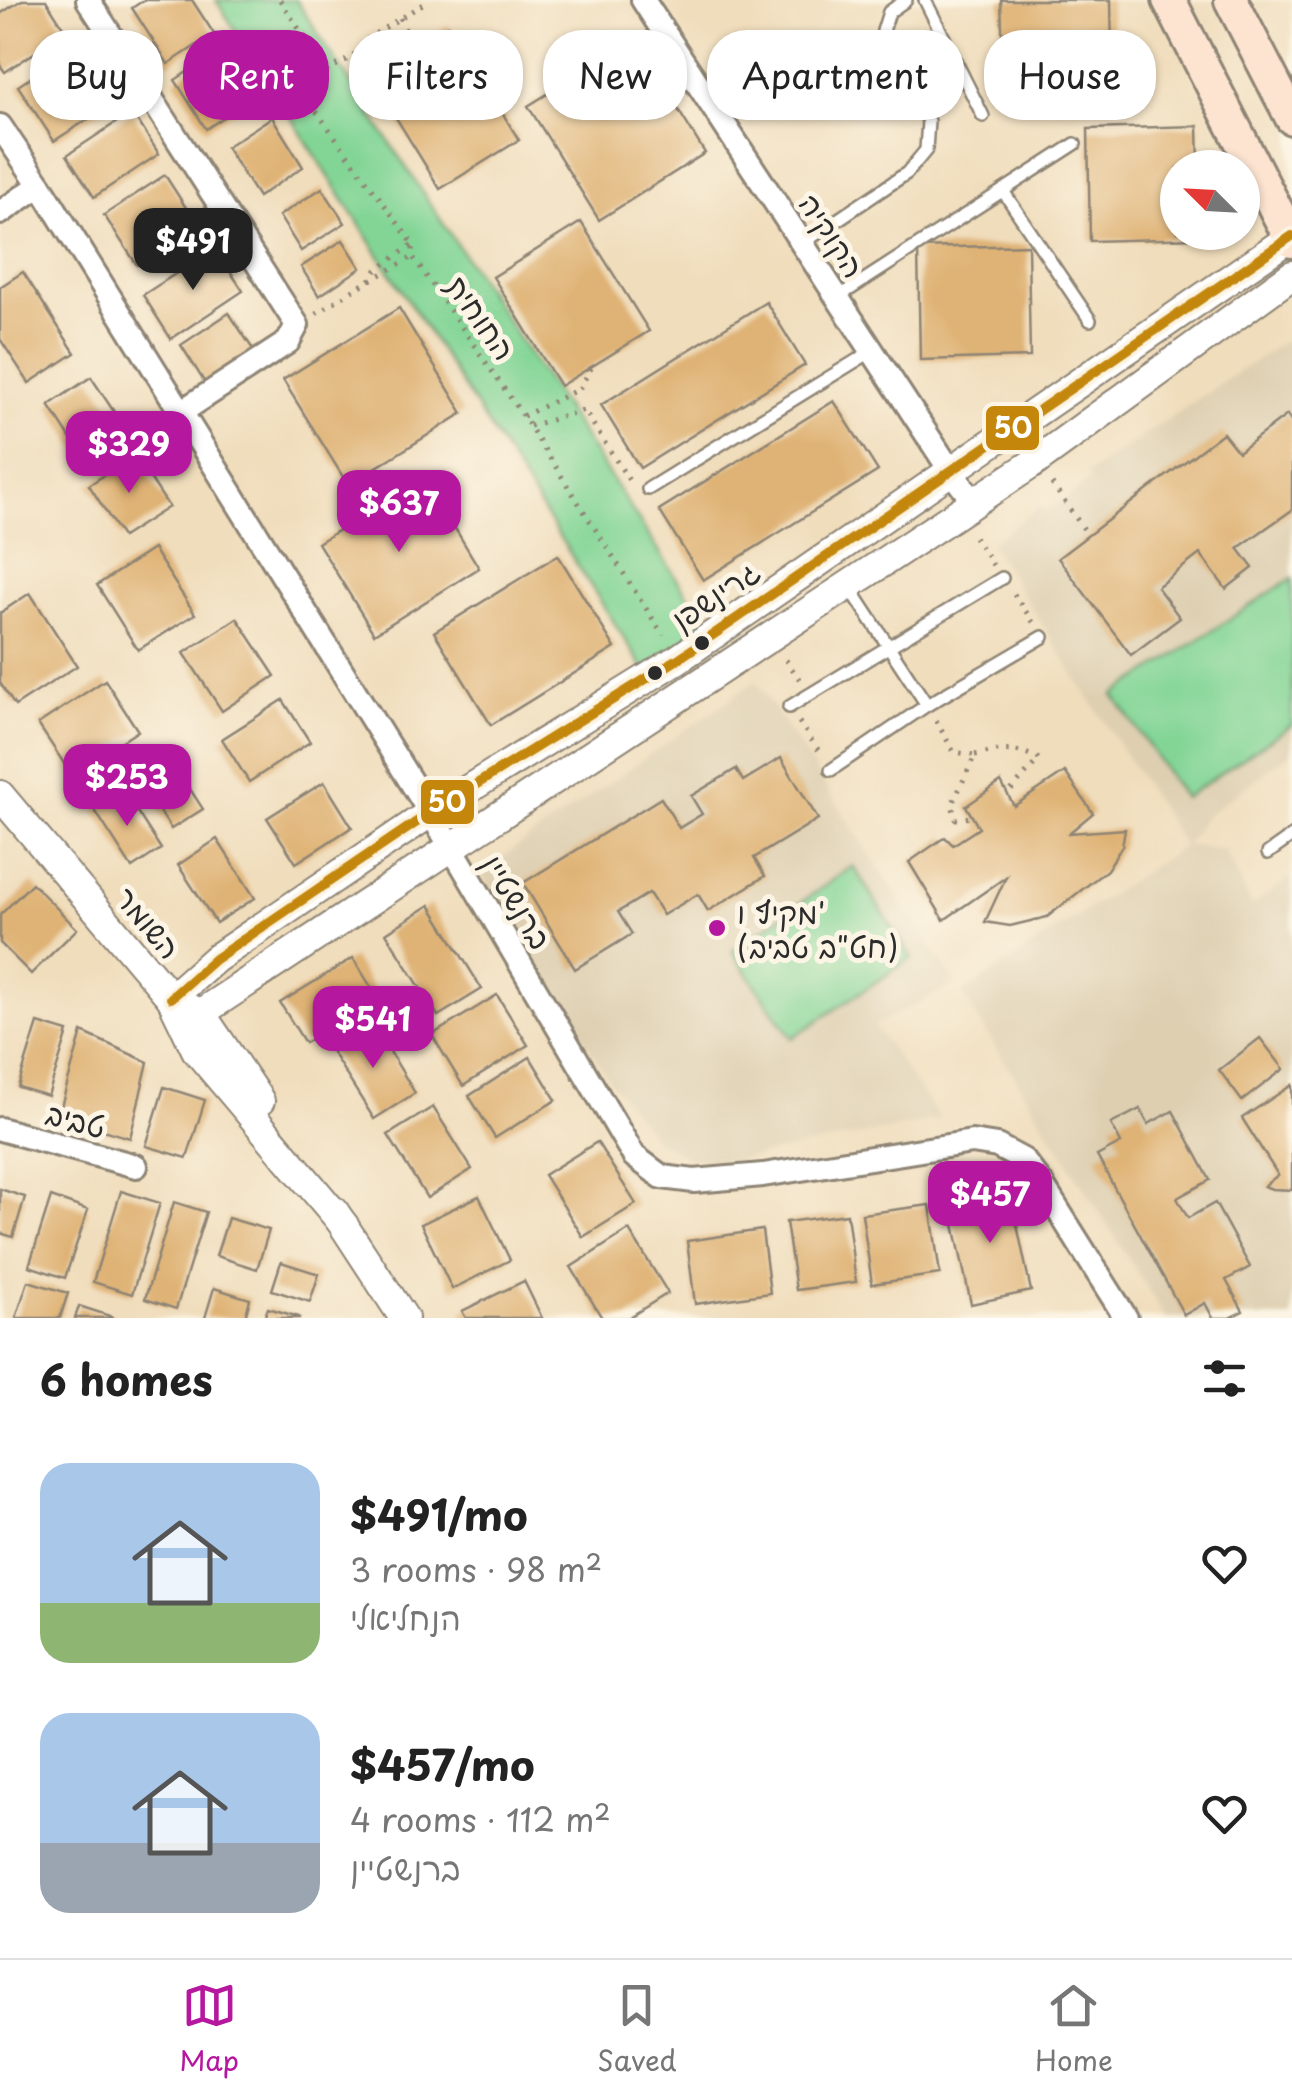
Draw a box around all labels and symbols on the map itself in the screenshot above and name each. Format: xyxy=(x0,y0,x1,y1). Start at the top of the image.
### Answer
north arrow xyxy=(1160,150,1260,250)
street label: הקוקיה xyxy=(789,184,877,286)
pin: $491 xyxy=(134,208,252,293)
street label: החוחית xyxy=(436,265,528,369)
line badge: 50 xyxy=(984,404,1041,452)
text: 50 xyxy=(994,405,1032,448)
pin: $329 xyxy=(70,411,188,496)
pin: $637 xyxy=(340,470,458,555)
street label: גרינשפן xyxy=(662,548,768,640)
unlabelled marker xyxy=(692,633,712,653)
unlabelled marker xyxy=(645,663,665,683)
pin: $253 xyxy=(68,744,186,829)
line badge: 50 xyxy=(419,778,476,826)
text: 50 xyxy=(428,779,466,822)
street label: ברנשטיין xyxy=(472,845,564,957)
street label: השומר xyxy=(105,876,193,968)
place label: מקיף ו' (חט"ב טביב) xyxy=(737,889,898,968)
marker: מקיף ו' (חט"ב טביב) xyxy=(706,917,728,939)
pin: $541 xyxy=(314,986,432,1071)
street label: טביב xyxy=(41,1089,111,1149)
pin: $457 xyxy=(931,1161,1049,1246)

